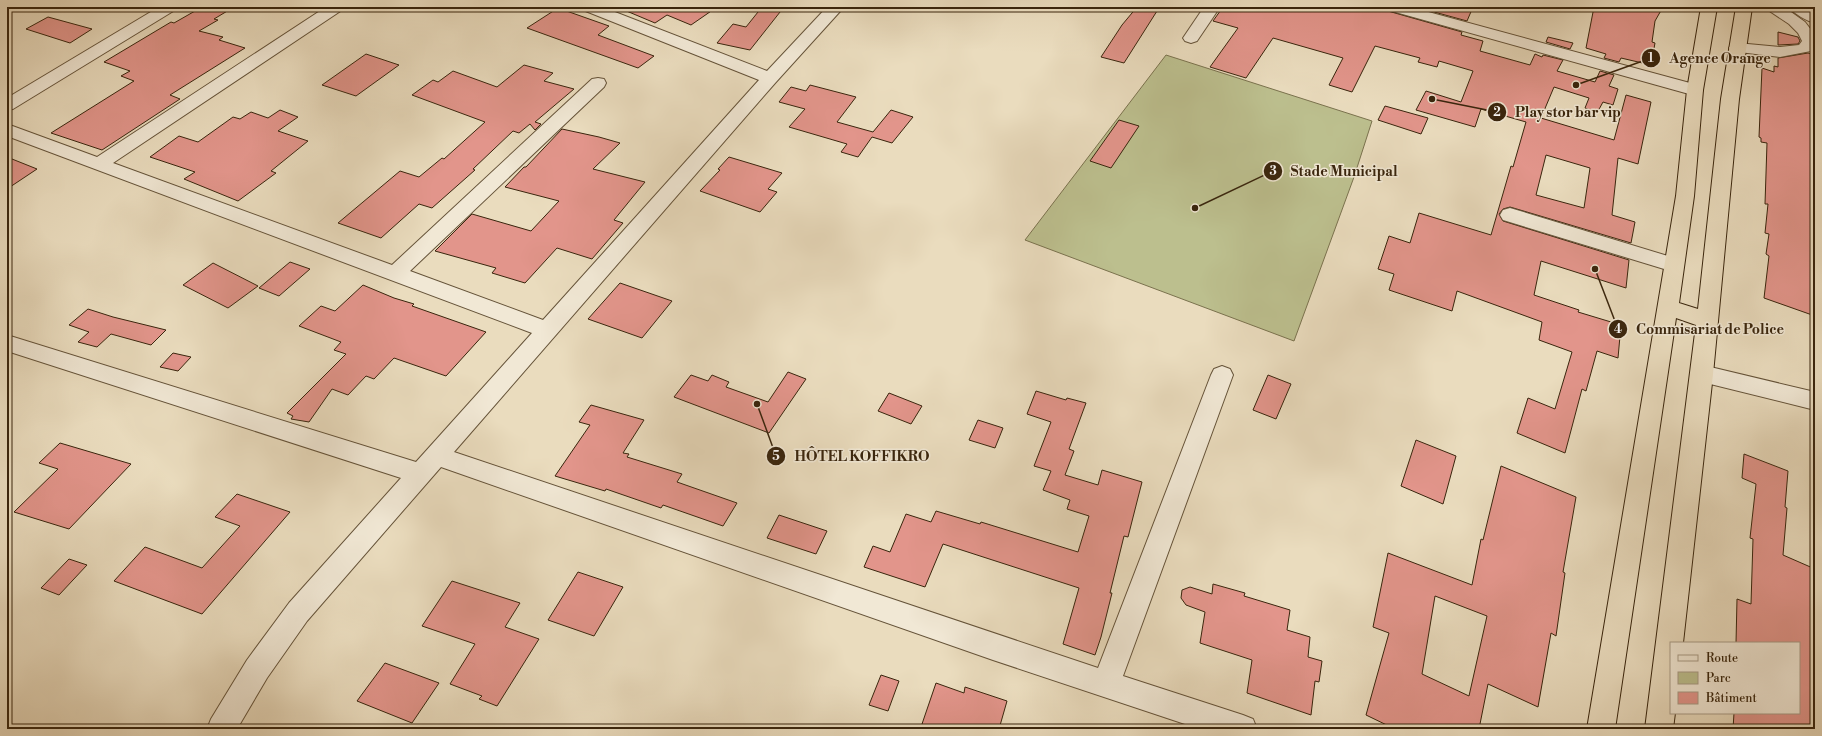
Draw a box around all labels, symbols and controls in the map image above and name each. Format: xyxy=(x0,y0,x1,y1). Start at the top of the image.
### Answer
callout: Agence Orange xyxy=(1641,45,1779,71)
text: Agence Orange xyxy=(1668,50,1771,68)
text: 1 xyxy=(1648,51,1654,66)
callout: Play stor bar vip xyxy=(1487,99,1629,125)
text: Play stor bar vip xyxy=(1515,104,1621,122)
text: 2 xyxy=(1493,105,1501,120)
callout: Stade Municipal xyxy=(1263,158,1406,184)
text: Stade Municipal xyxy=(1290,163,1398,181)
text: 3 xyxy=(1269,164,1277,179)
callout: Commisariat de Police xyxy=(1608,316,1792,342)
text: Commisariat de Police xyxy=(1636,321,1784,339)
text: 4 xyxy=(1614,322,1622,337)
callout: HÔTEL KOFFIKRO xyxy=(766,443,937,469)
text: HÔTEL KOFFIKRO xyxy=(794,446,930,466)
text: 5 xyxy=(772,449,780,464)
legend xyxy=(1670,642,1800,714)
text: Route xyxy=(1706,651,1738,666)
text: Parc xyxy=(1706,671,1731,686)
text: Bâtiment xyxy=(1705,691,1757,706)

